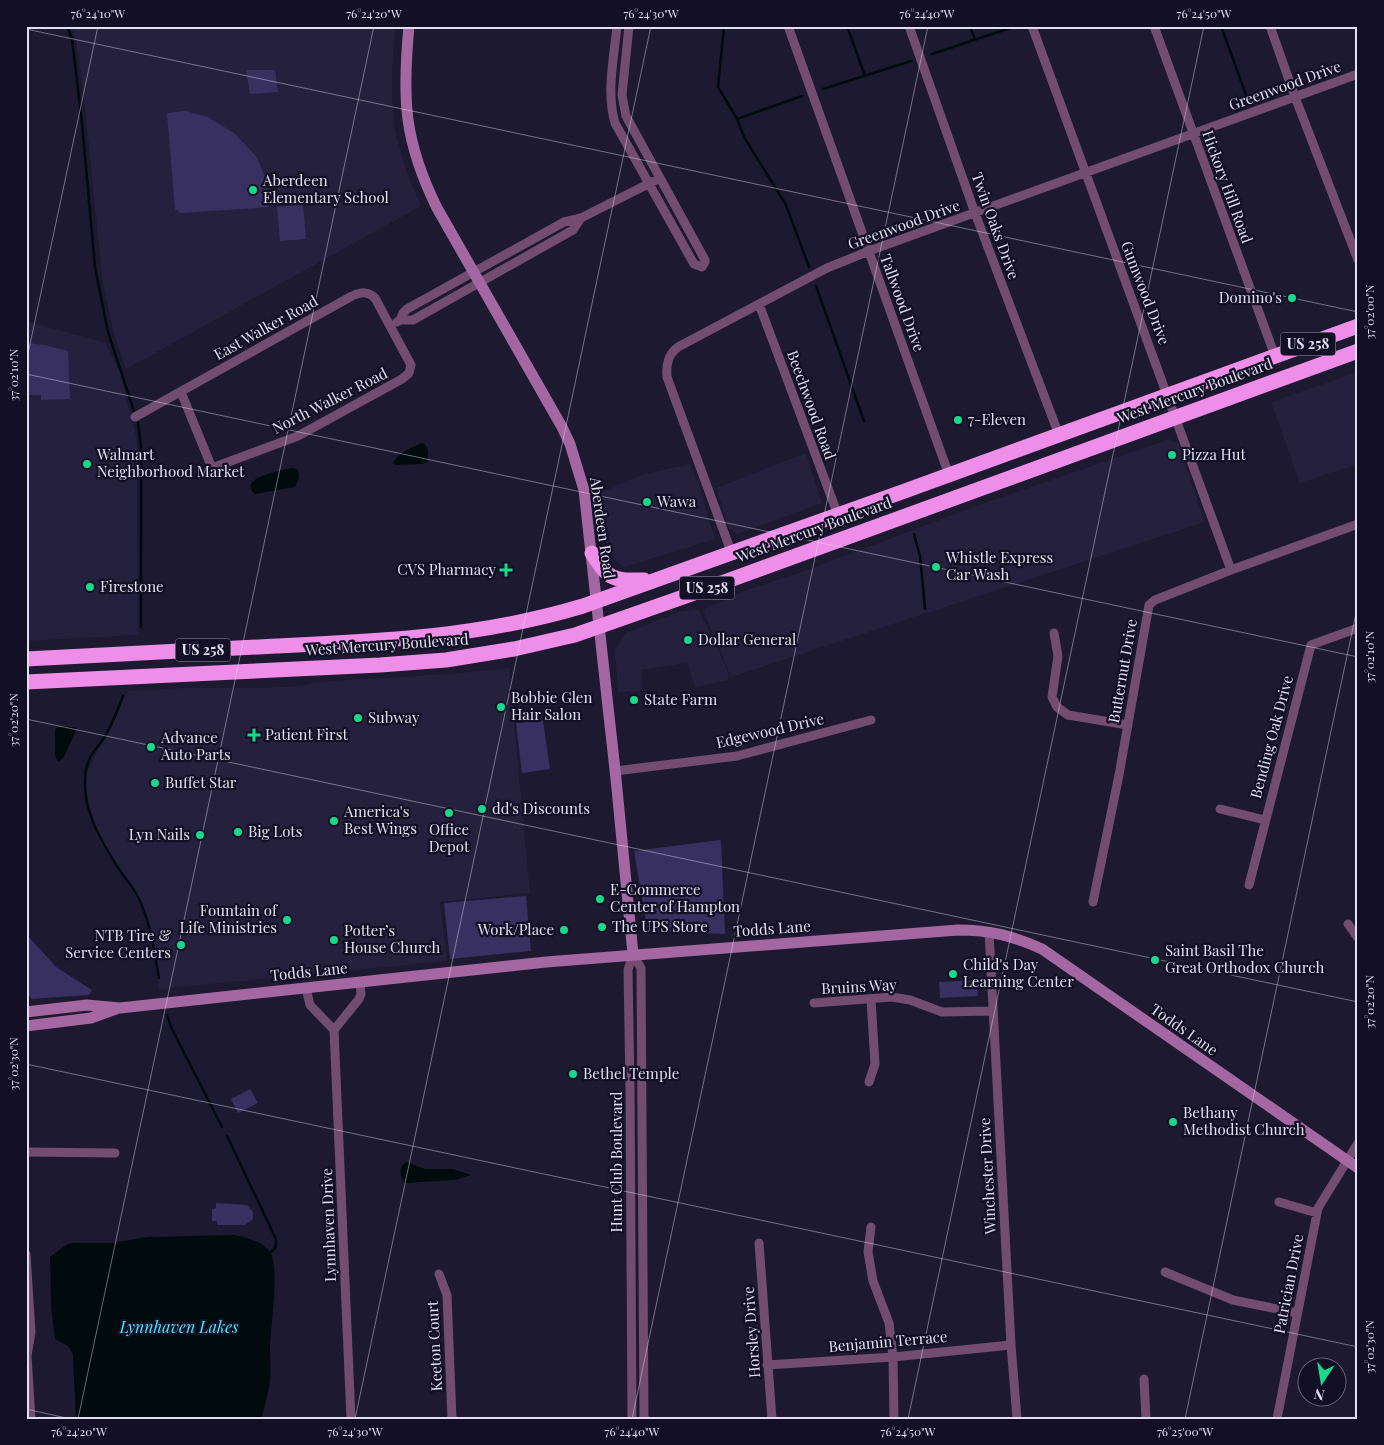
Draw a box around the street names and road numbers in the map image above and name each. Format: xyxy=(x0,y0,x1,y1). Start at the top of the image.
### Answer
street label: Greenwood Drive xyxy=(1226,55,1343,115)
street label: Hickory Hill Road xyxy=(1198,127,1258,246)
street label: Twin Oaks Drive xyxy=(967,170,1024,282)
street label: Greenwood Drive xyxy=(845,194,962,254)
street label: Gumwood Drive xyxy=(1117,238,1175,347)
street label: Tallwood Drive xyxy=(876,251,930,354)
street label: East Walker Road xyxy=(210,290,321,364)
road number: US 258 xyxy=(1280,332,1336,356)
street label: Beechwood Road xyxy=(783,347,841,462)
street label: West Mercury Boulevard xyxy=(1113,353,1275,428)
street label: North Walker Road xyxy=(269,362,391,438)
street label: Aberdeen Road xyxy=(586,475,620,580)
street label: West Mercury Boulevard xyxy=(732,492,894,567)
road number: US 258 xyxy=(680,576,734,600)
street label: Butternut Drive xyxy=(1103,617,1141,725)
street label: West Mercury Boulevard xyxy=(304,628,470,660)
road number: US 258 xyxy=(176,638,230,662)
street label: Bending Oak Drive xyxy=(1245,673,1297,800)
street label: Edgewood Drive xyxy=(714,708,826,752)
street label: Todds Lane xyxy=(733,915,811,941)
street label: Todds Lane xyxy=(269,957,349,985)
street label: Bruins Way xyxy=(821,974,898,998)
street label: Todds Lane xyxy=(1147,999,1222,1060)
street label: Hunt Club Boulevard xyxy=(606,1091,626,1232)
street label: Winchester Drive xyxy=(974,1117,1000,1236)
street label: Lynnhaven Drive xyxy=(316,1168,340,1282)
street label: Patrician Drive xyxy=(1269,1232,1307,1335)
street label: Horsley Drive xyxy=(738,1286,764,1379)
street label: Keeton Court xyxy=(422,1300,446,1392)
street label: Benjamin Terrace xyxy=(828,1326,948,1356)

